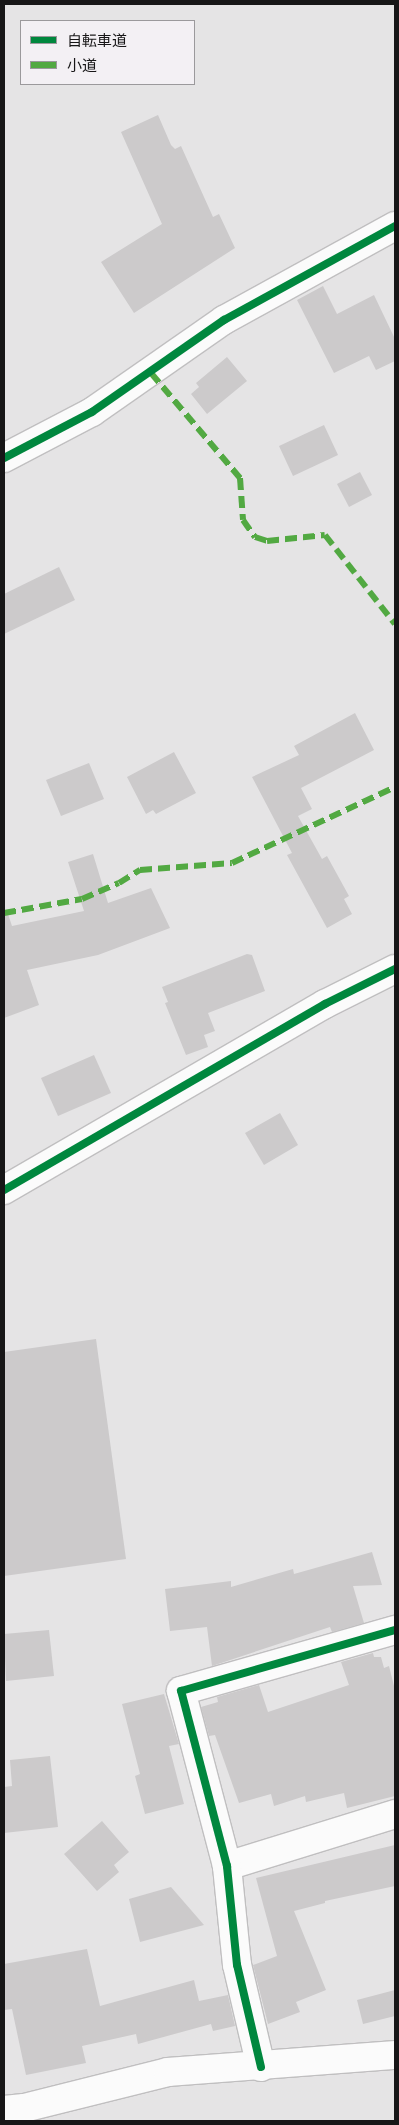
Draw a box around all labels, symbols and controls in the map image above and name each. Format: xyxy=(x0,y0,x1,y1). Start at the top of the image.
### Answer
legend xyxy=(20,20,195,85)
text: 自転車道 xyxy=(67,32,127,50)
text: 小道 xyxy=(67,57,97,75)

